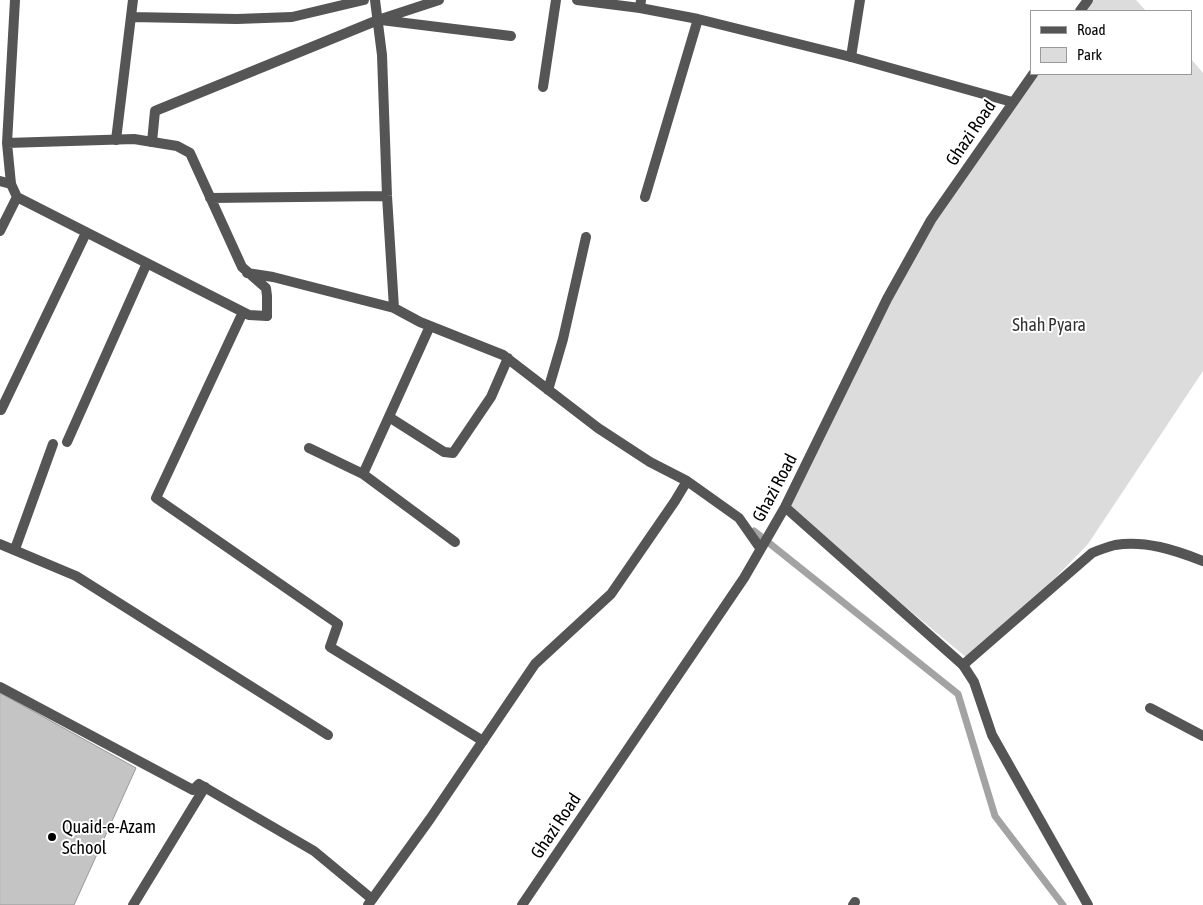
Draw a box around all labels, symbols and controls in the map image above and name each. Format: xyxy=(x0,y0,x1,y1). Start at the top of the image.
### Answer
legend xyxy=(1030,10,1193,75)
text: Road xyxy=(1077,21,1106,38)
text: Park xyxy=(1077,46,1102,63)
street label: Ghazi Road xyxy=(941,96,1001,170)
park label: Shah Pyara xyxy=(1012,314,1086,336)
street label: Ghazi Road xyxy=(748,450,802,526)
street label: Ghazi Road xyxy=(526,789,586,863)
place label: Quaid-e-Azam School xyxy=(62,816,156,859)
marker: Quaid-e-Azam School xyxy=(46,831,58,843)

